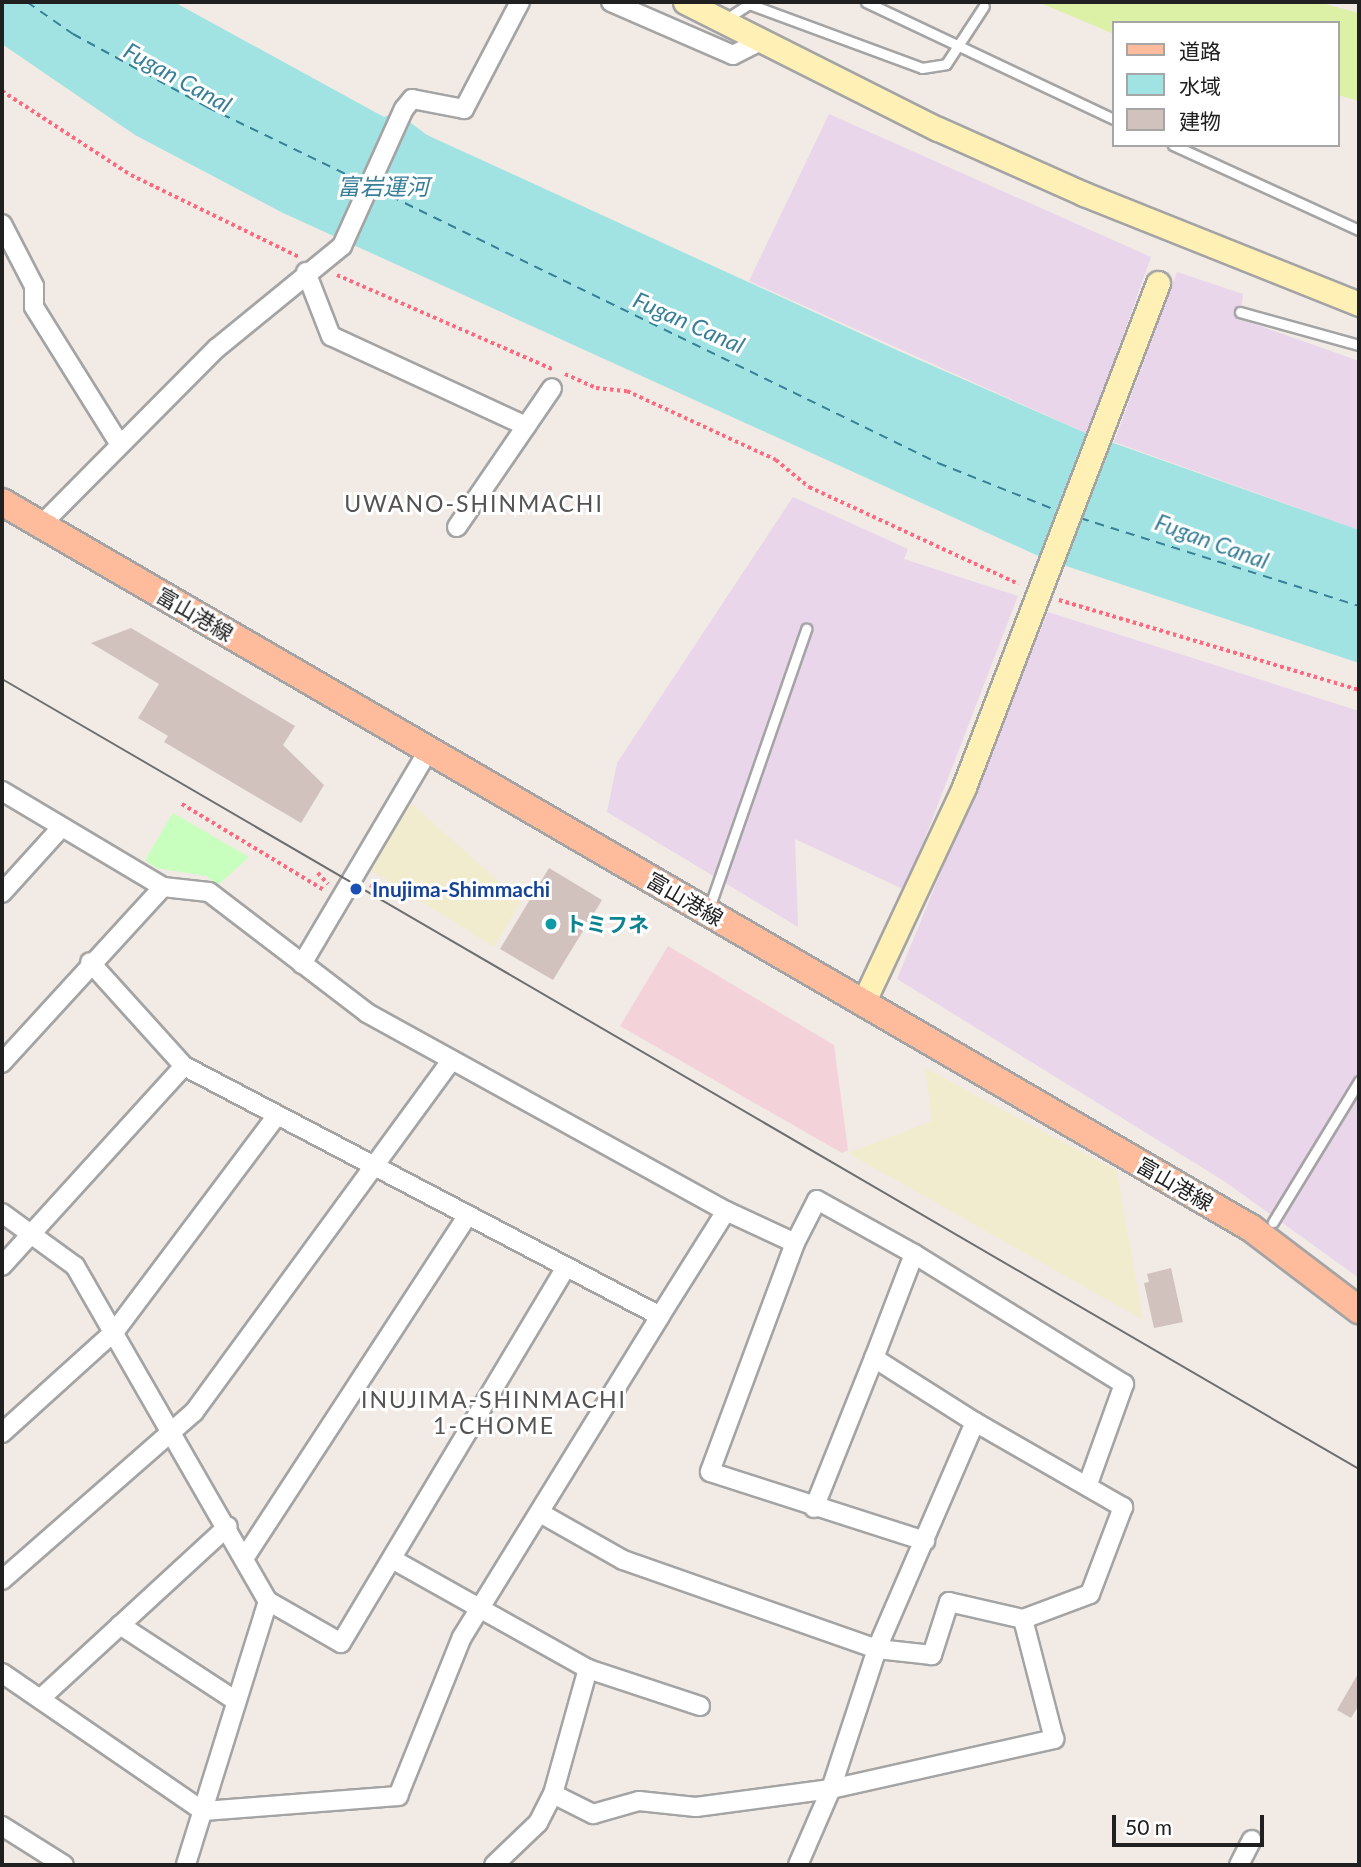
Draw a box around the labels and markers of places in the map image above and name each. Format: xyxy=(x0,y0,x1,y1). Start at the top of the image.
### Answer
place label: Inujima-Shimmachi xyxy=(372,876,550,902)
marker: Inujima-Shimmachi xyxy=(346,879,366,899)
place label: トミフネ xyxy=(565,911,649,937)
marker: トミフネ xyxy=(543,916,559,932)

